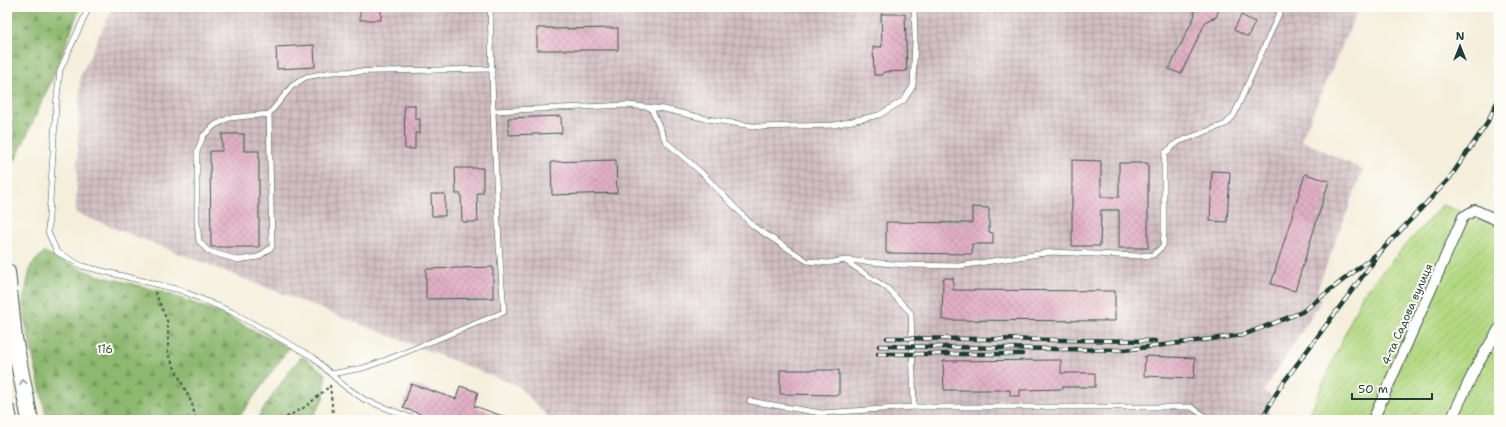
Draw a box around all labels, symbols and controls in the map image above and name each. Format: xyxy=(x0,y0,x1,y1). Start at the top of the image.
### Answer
north arrow xyxy=(1440,26,1480,66)
text: N xyxy=(1456,29,1465,44)
street label: 4-та Садова вулиця xyxy=(1378,261,1437,367)
park label: 116 xyxy=(97,342,113,357)
scale bar xyxy=(1352,375,1432,401)
one-way arrow xyxy=(19,379,27,385)
text: 50 m xyxy=(1358,381,1388,397)

